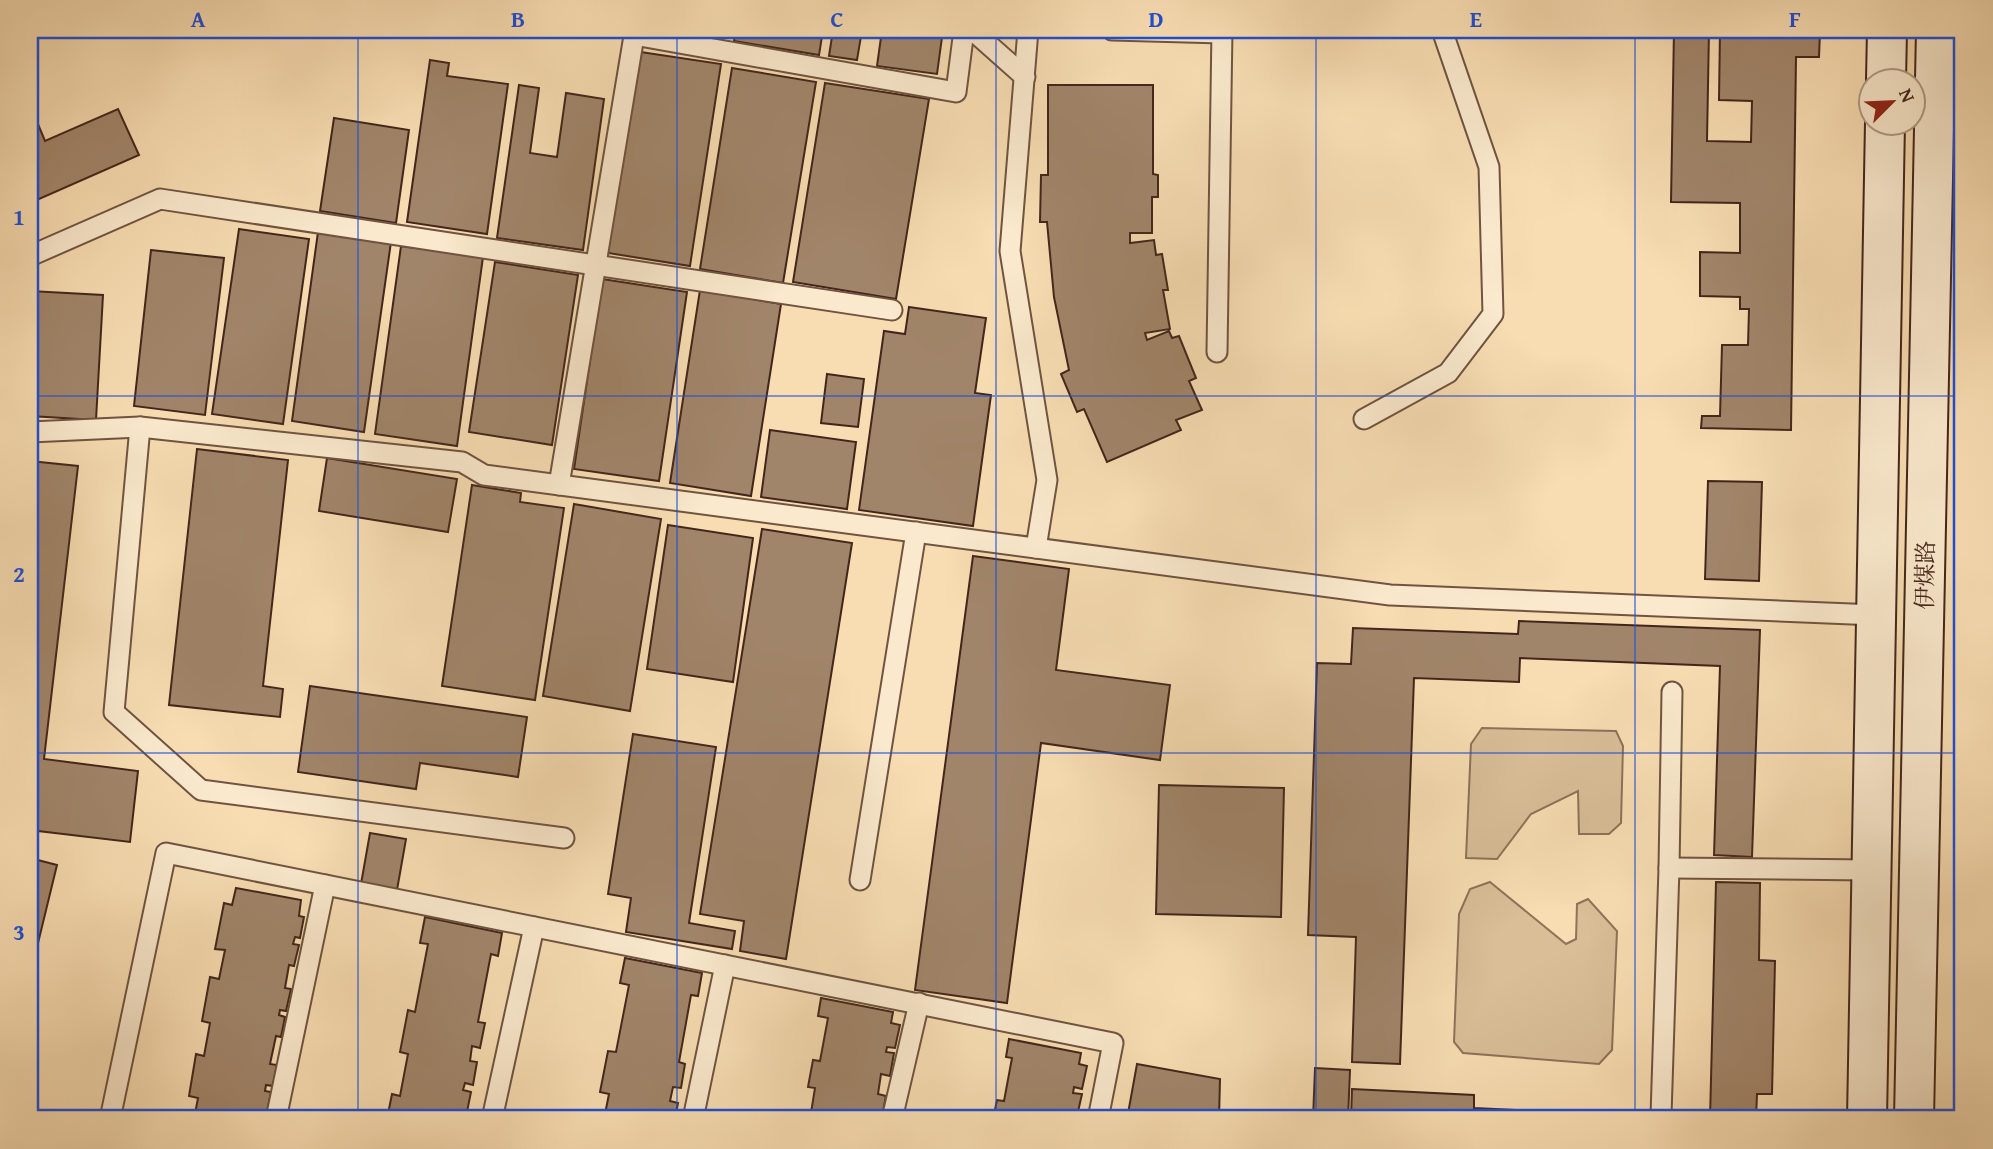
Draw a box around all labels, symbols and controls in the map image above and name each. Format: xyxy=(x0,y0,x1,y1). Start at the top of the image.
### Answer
text: A xyxy=(191,2,206,35)
text: B xyxy=(511,2,525,35)
text: C xyxy=(830,2,844,35)
text: D xyxy=(1149,2,1164,35)
text: E xyxy=(1470,2,1482,35)
text: F xyxy=(1789,2,1801,35)
north arrow xyxy=(1856,66,1926,136)
text: N xyxy=(1892,84,1923,107)
text: 1 xyxy=(13,200,25,233)
street label: 伊煤路 xyxy=(1907,540,1942,610)
text: 2 xyxy=(13,557,25,590)
text: 3 xyxy=(13,915,25,948)

